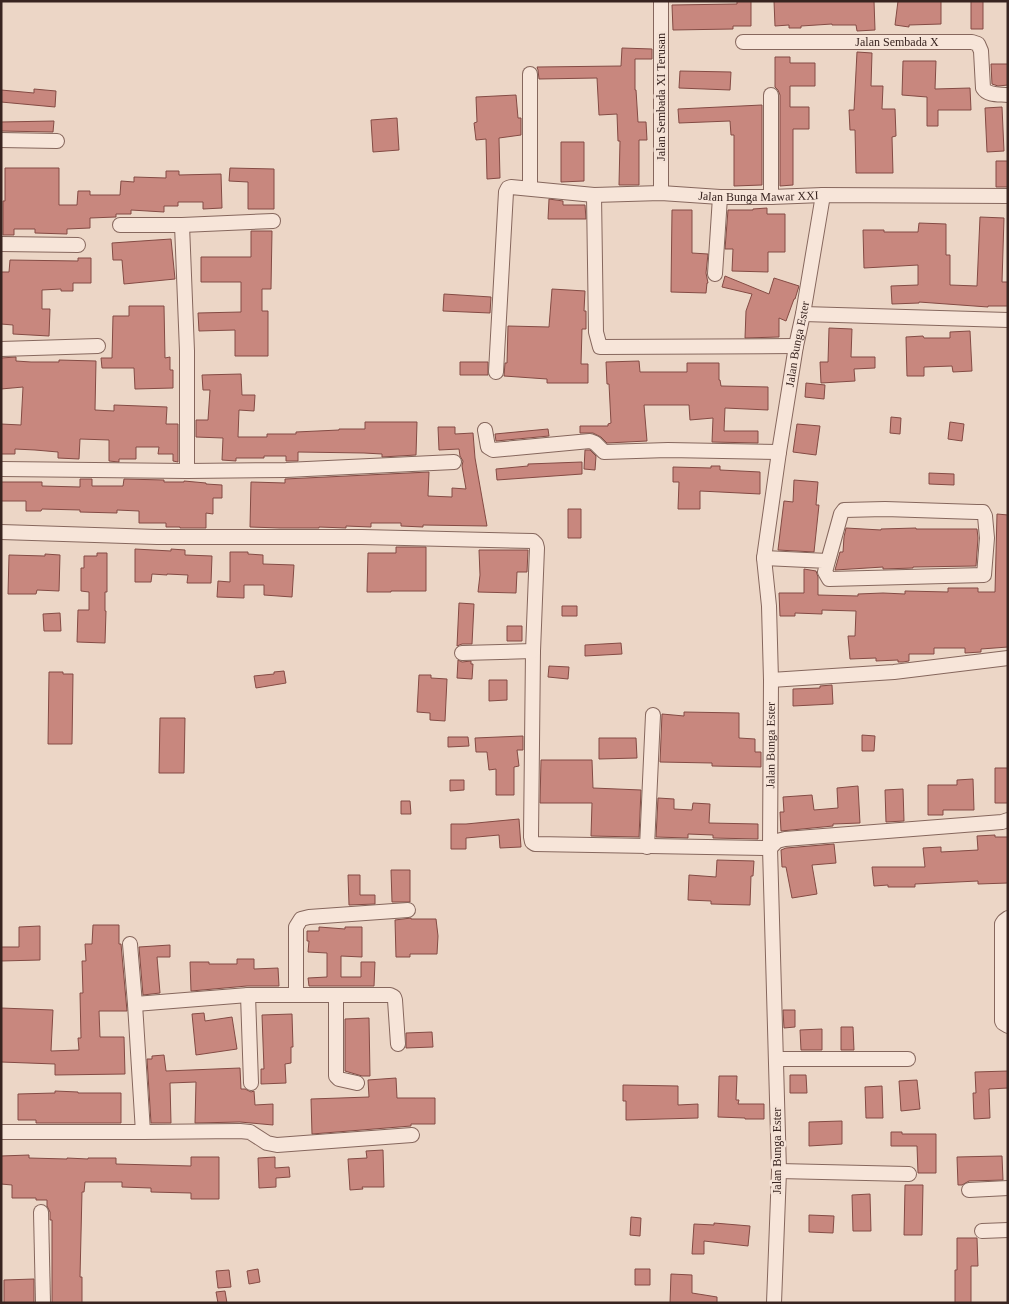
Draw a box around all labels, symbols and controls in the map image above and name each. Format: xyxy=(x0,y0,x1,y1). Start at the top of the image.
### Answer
street label: Jalan Sembada XI Terusan xyxy=(654,33,668,161)
street label: Jalan Sembada X xyxy=(855,35,939,49)
street label: Jalan Bunga Mawar XXI xyxy=(698,188,819,204)
street label: Jalan Bunga Ester xyxy=(783,300,812,388)
street label: Jalan Bunga Ester xyxy=(763,702,778,789)
street label: Jalan Bunga Ester xyxy=(770,1108,784,1194)

